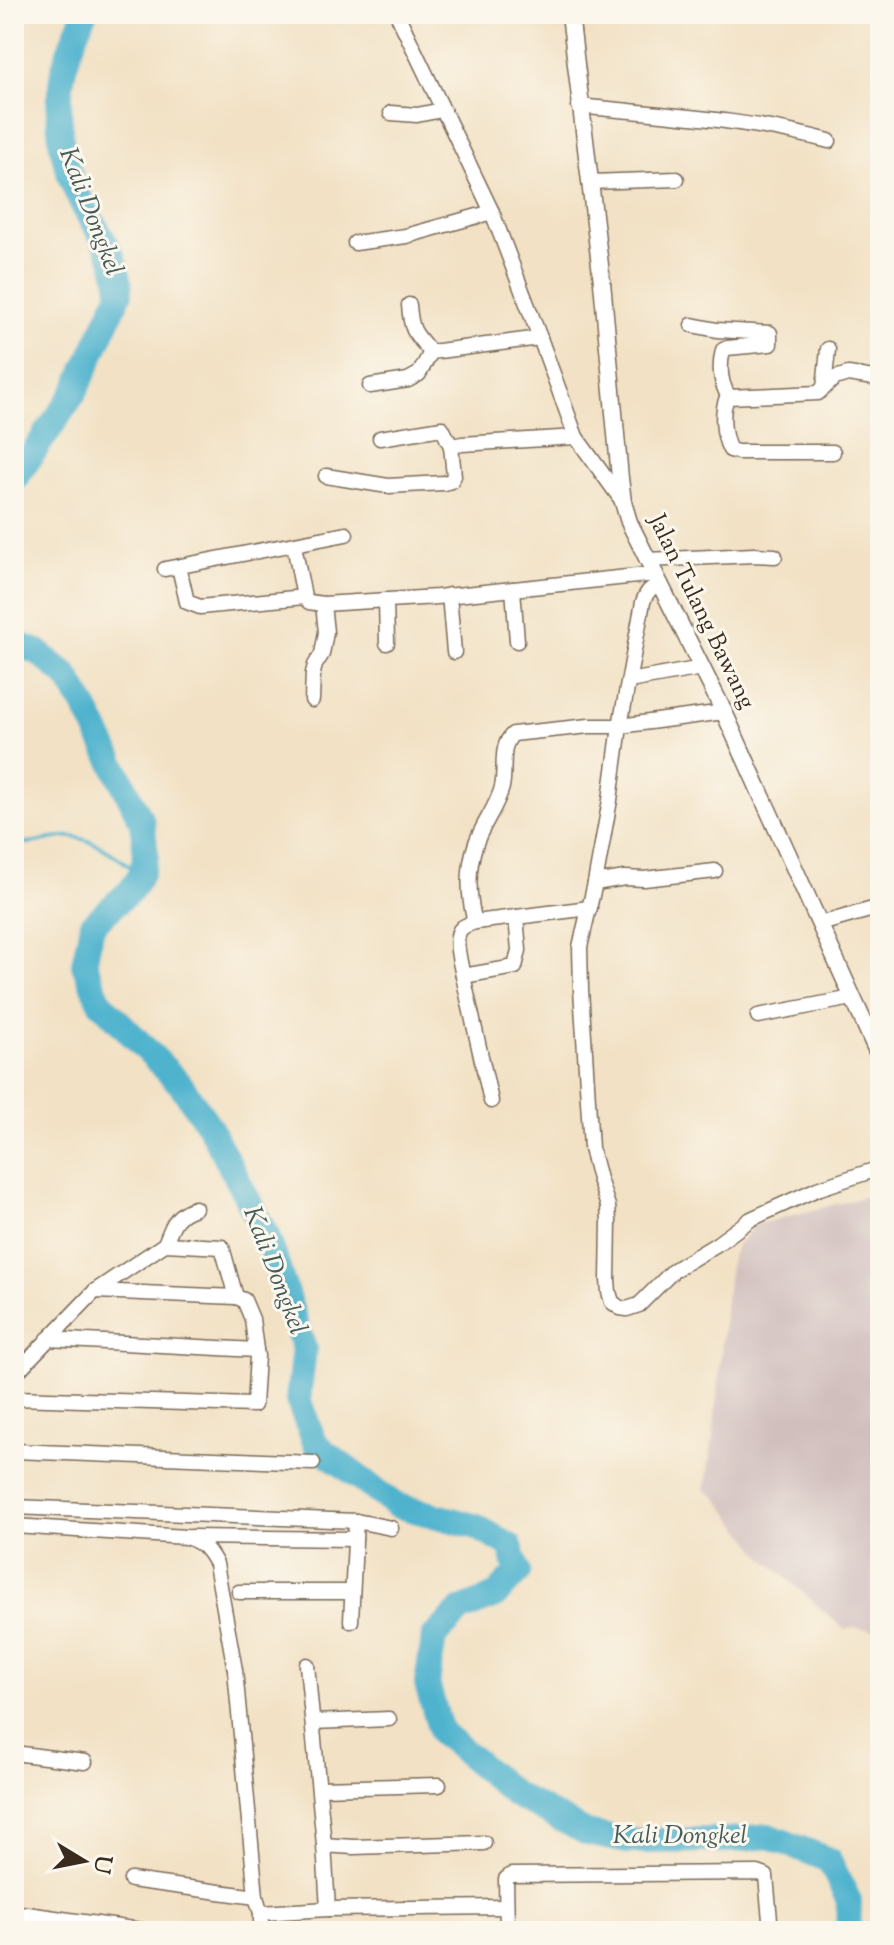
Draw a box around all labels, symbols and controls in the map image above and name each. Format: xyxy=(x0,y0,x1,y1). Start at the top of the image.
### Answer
water label: Kali Dongkel xyxy=(49,143,131,282)
street label: Jalan Tulang Bawang xyxy=(638,507,763,715)
water label: Kali Dongkel xyxy=(233,1202,315,1341)
water label: Kali Dongkel xyxy=(613,1818,747,1855)
north arrow xyxy=(44,1821,124,1901)
text: U xyxy=(83,1852,118,1876)

